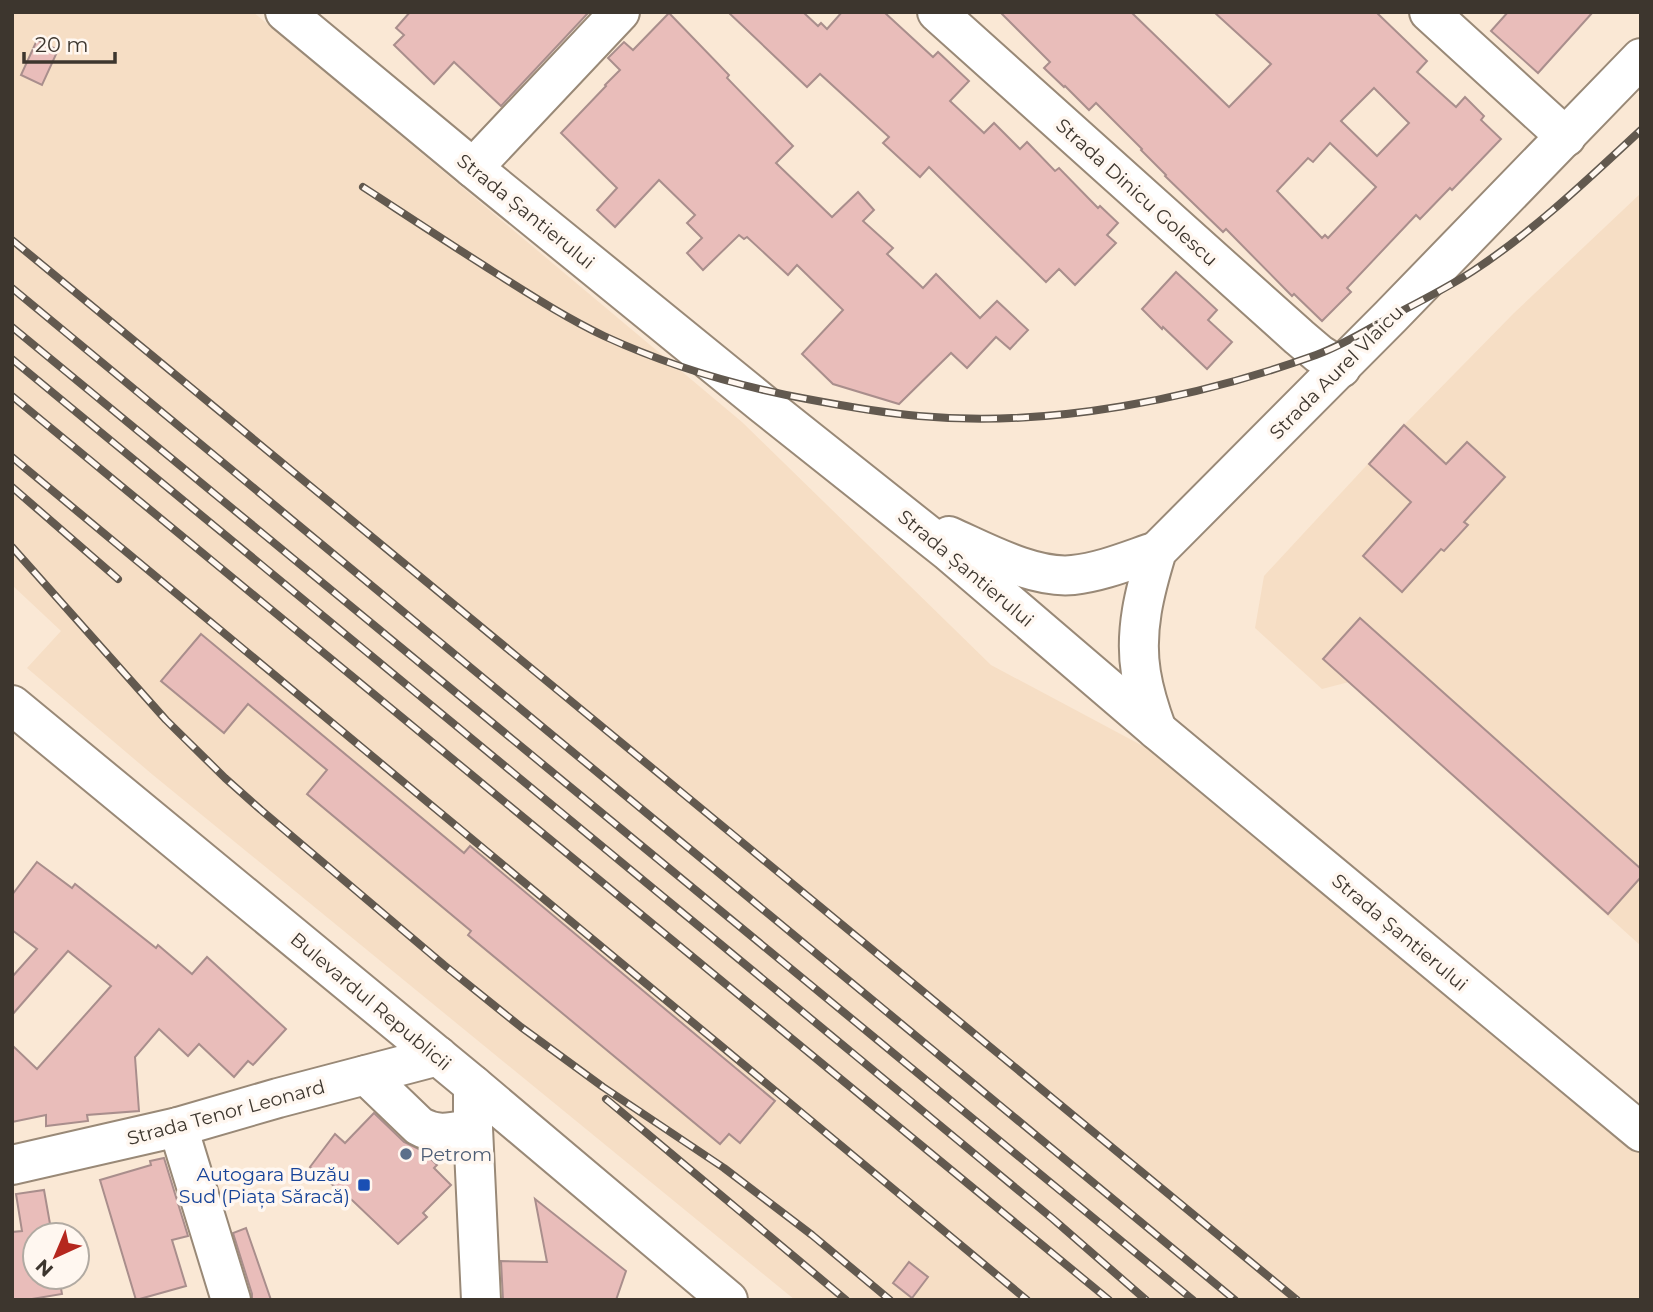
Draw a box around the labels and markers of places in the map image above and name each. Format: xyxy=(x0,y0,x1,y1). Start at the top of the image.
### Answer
place label: Petrom xyxy=(420,1143,492,1166)
marker: Petrom xyxy=(398,1146,414,1162)
place label: Autogara Buzău Sud (Piața Săracă) xyxy=(179,1163,350,1209)
marker: Autogara Buzău Sud (Piața Săracă) xyxy=(356,1177,372,1193)

